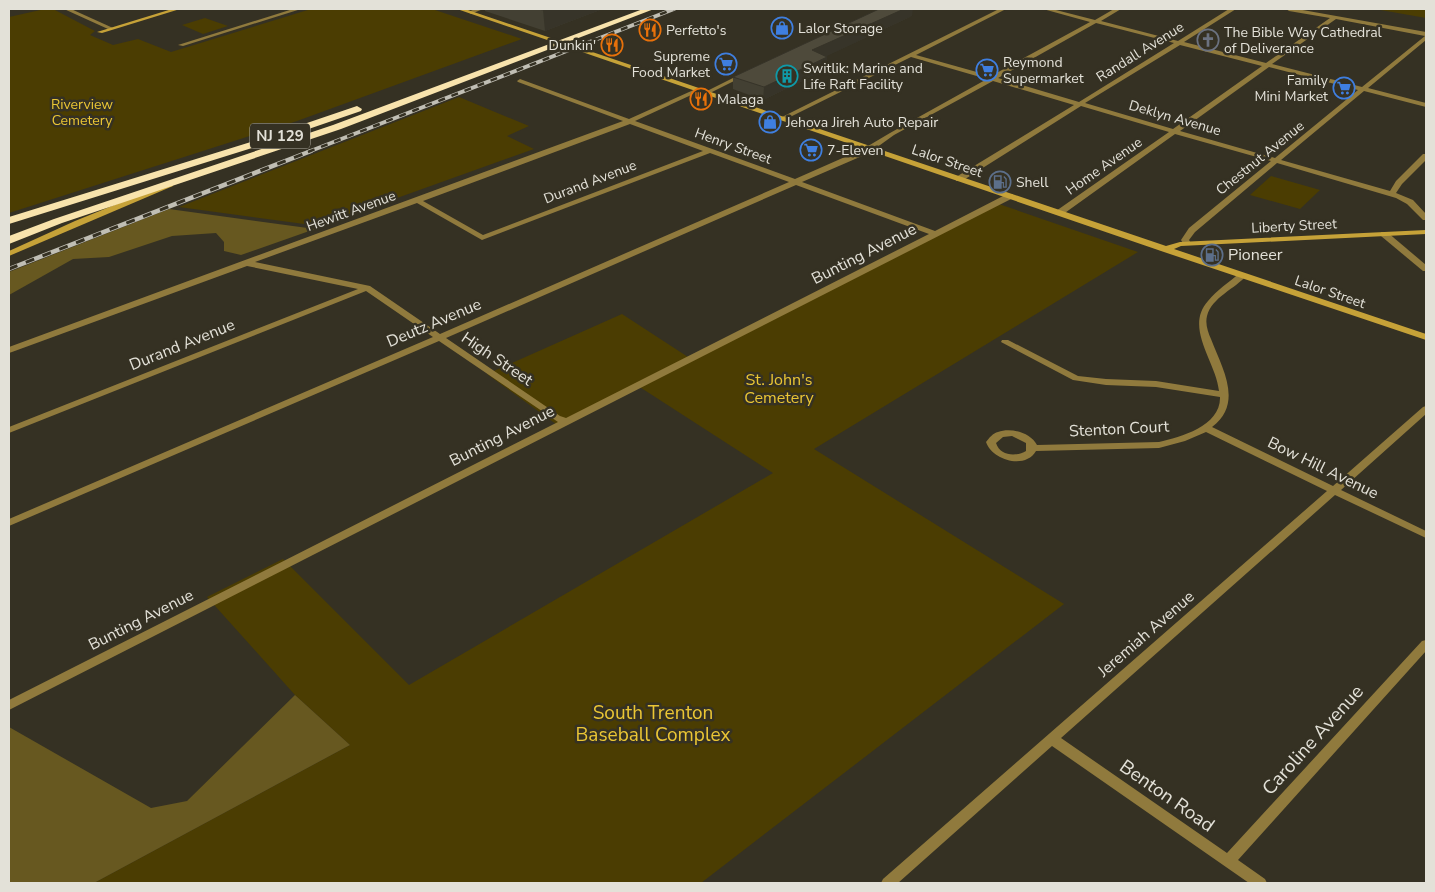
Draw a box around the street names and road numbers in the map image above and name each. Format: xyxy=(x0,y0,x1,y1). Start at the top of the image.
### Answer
street label: Randall Avenue xyxy=(1093,17,1187,87)
street label: Deklyn Avenue xyxy=(1127,96,1223,140)
street label: Chestnut Avenue xyxy=(1212,117,1308,199)
street label: Henry Street xyxy=(692,123,774,169)
road number: NJ 129 xyxy=(250,124,310,148)
street label: Home Avenue xyxy=(1062,133,1146,199)
street label: Lalor Street xyxy=(909,140,985,182)
street label: Durand Avenue xyxy=(541,156,639,208)
street label: Hewitt Avenue xyxy=(304,186,398,236)
street label: Liberty Street xyxy=(1251,214,1337,238)
street label: Bunting Avenue xyxy=(808,218,920,290)
street label: Lalor Street xyxy=(1292,271,1368,313)
street label: Deutz Avenue xyxy=(383,293,485,353)
street label: Durand Avenue xyxy=(126,314,238,376)
street label: High Street xyxy=(457,327,538,391)
street label: Bunting Avenue xyxy=(446,400,558,472)
street label: Stenton Court xyxy=(1068,415,1170,443)
street label: Bow Hill Avenue xyxy=(1264,432,1382,504)
street label: Bunting Avenue xyxy=(85,584,197,656)
street label: Jeremiah Avenue xyxy=(1092,586,1199,683)
street label: Caroline Avenue xyxy=(1256,679,1370,801)
street label: Benton Road xyxy=(1114,754,1220,838)

